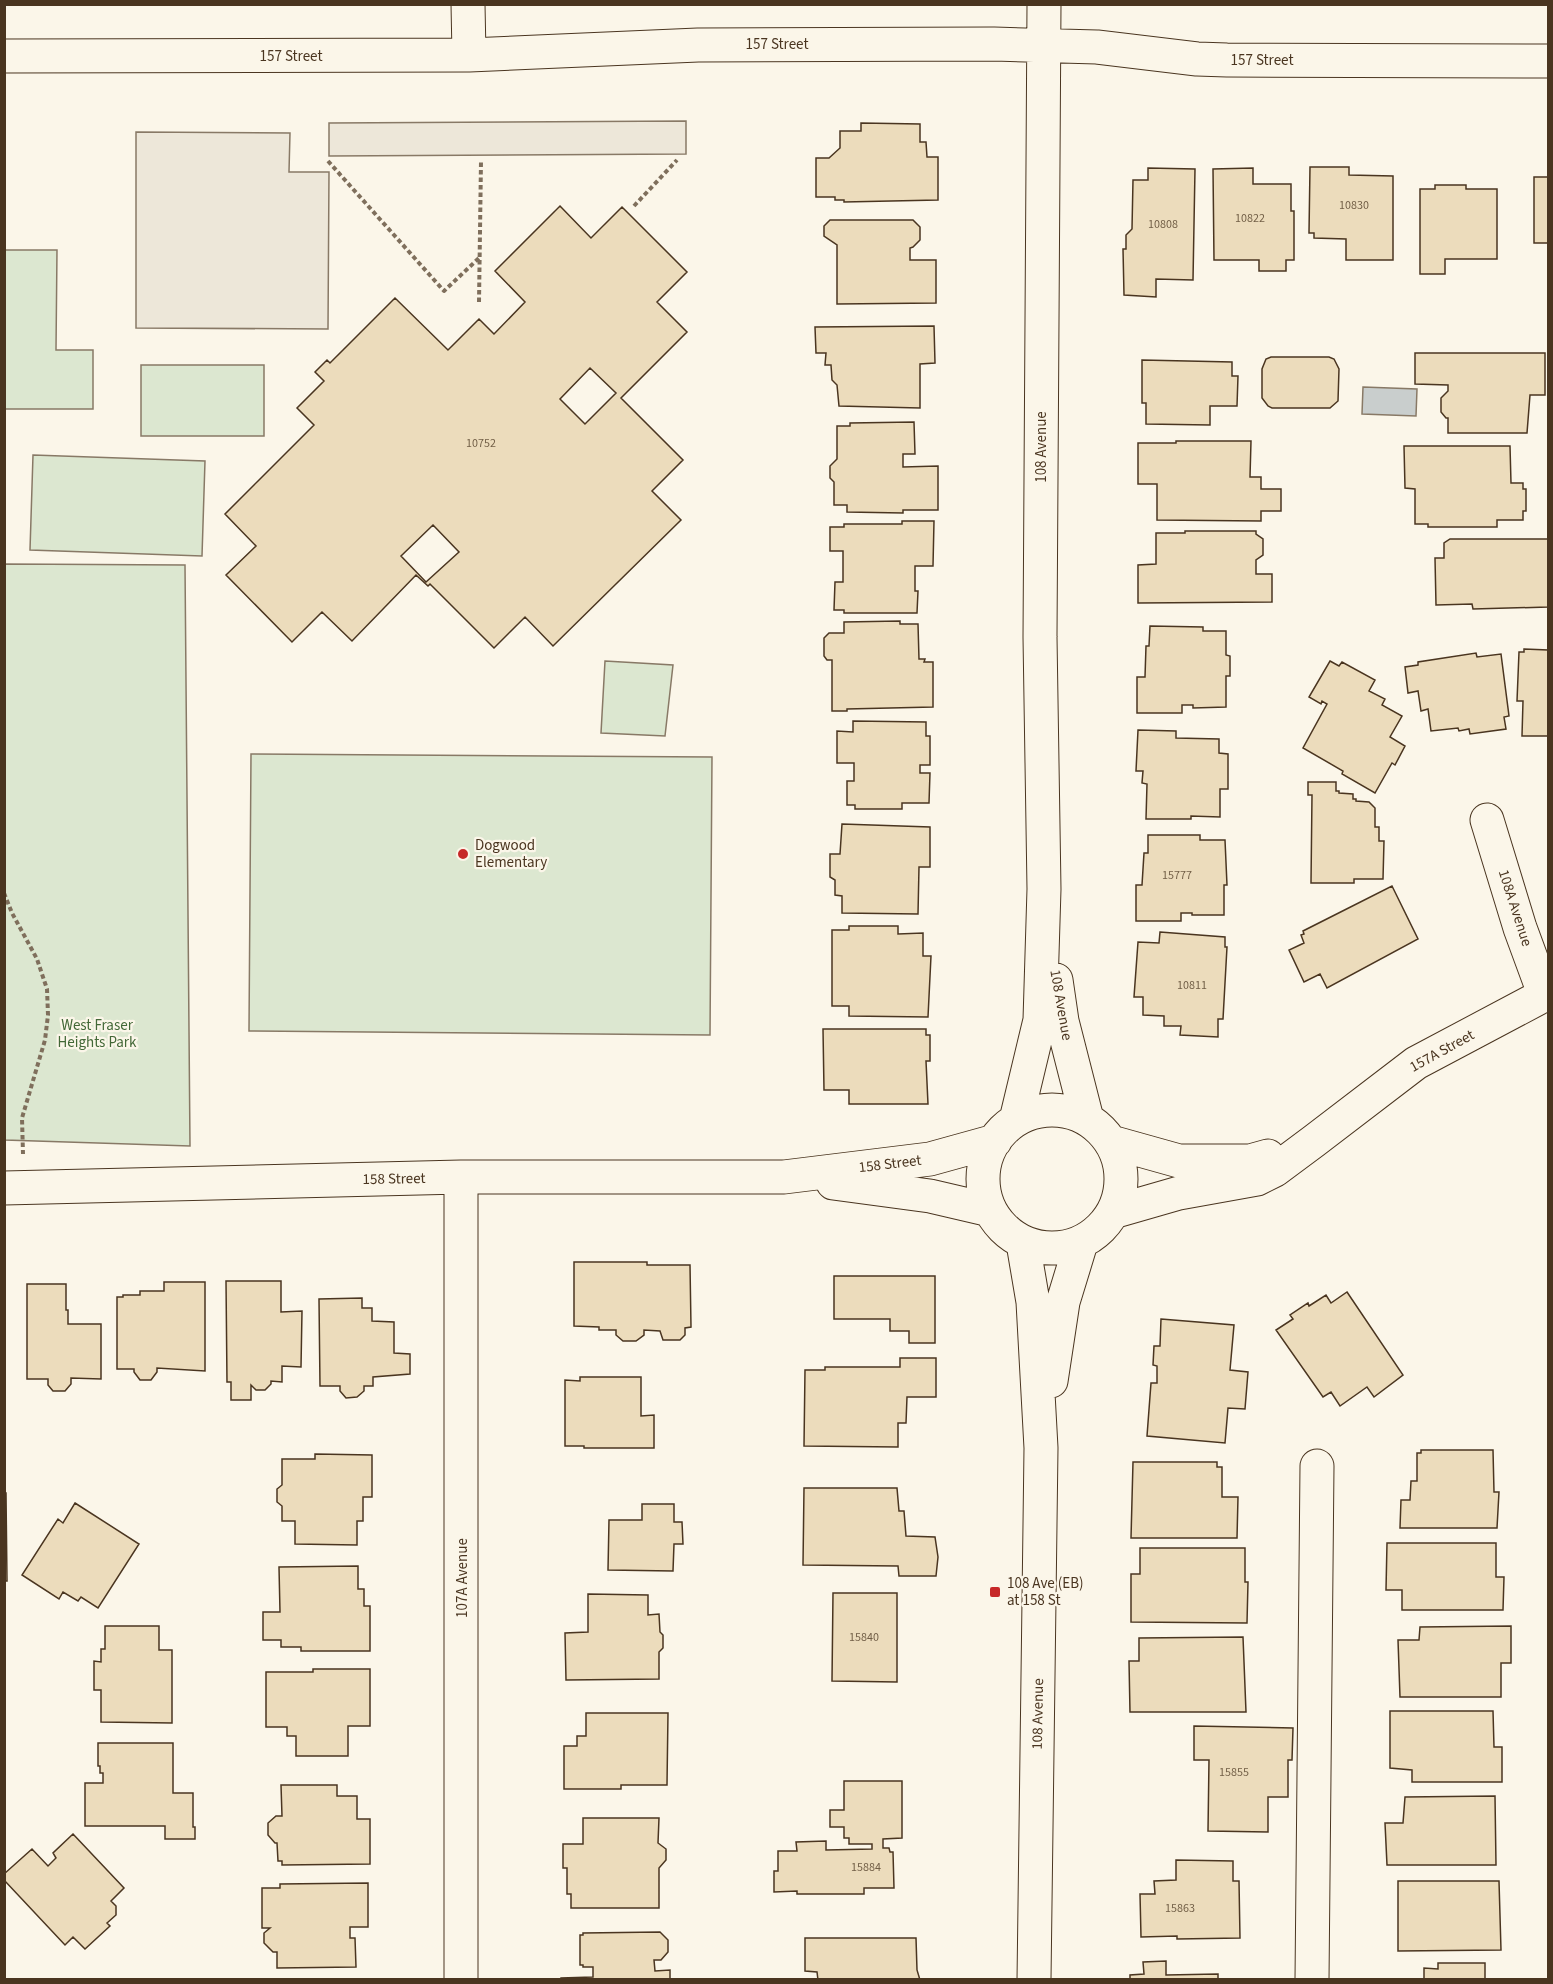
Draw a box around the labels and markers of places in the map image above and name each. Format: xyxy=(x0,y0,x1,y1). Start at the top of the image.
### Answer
place label: Dogwood Elementary xyxy=(475,835,547,873)
marker: Dogwood Elementary xyxy=(456,847,470,861)
place label: 108 Ave (EB) at 158 St xyxy=(1007,1573,1084,1611)
marker: 108 Ave (EB) at 158 St xyxy=(988,1585,1002,1599)

